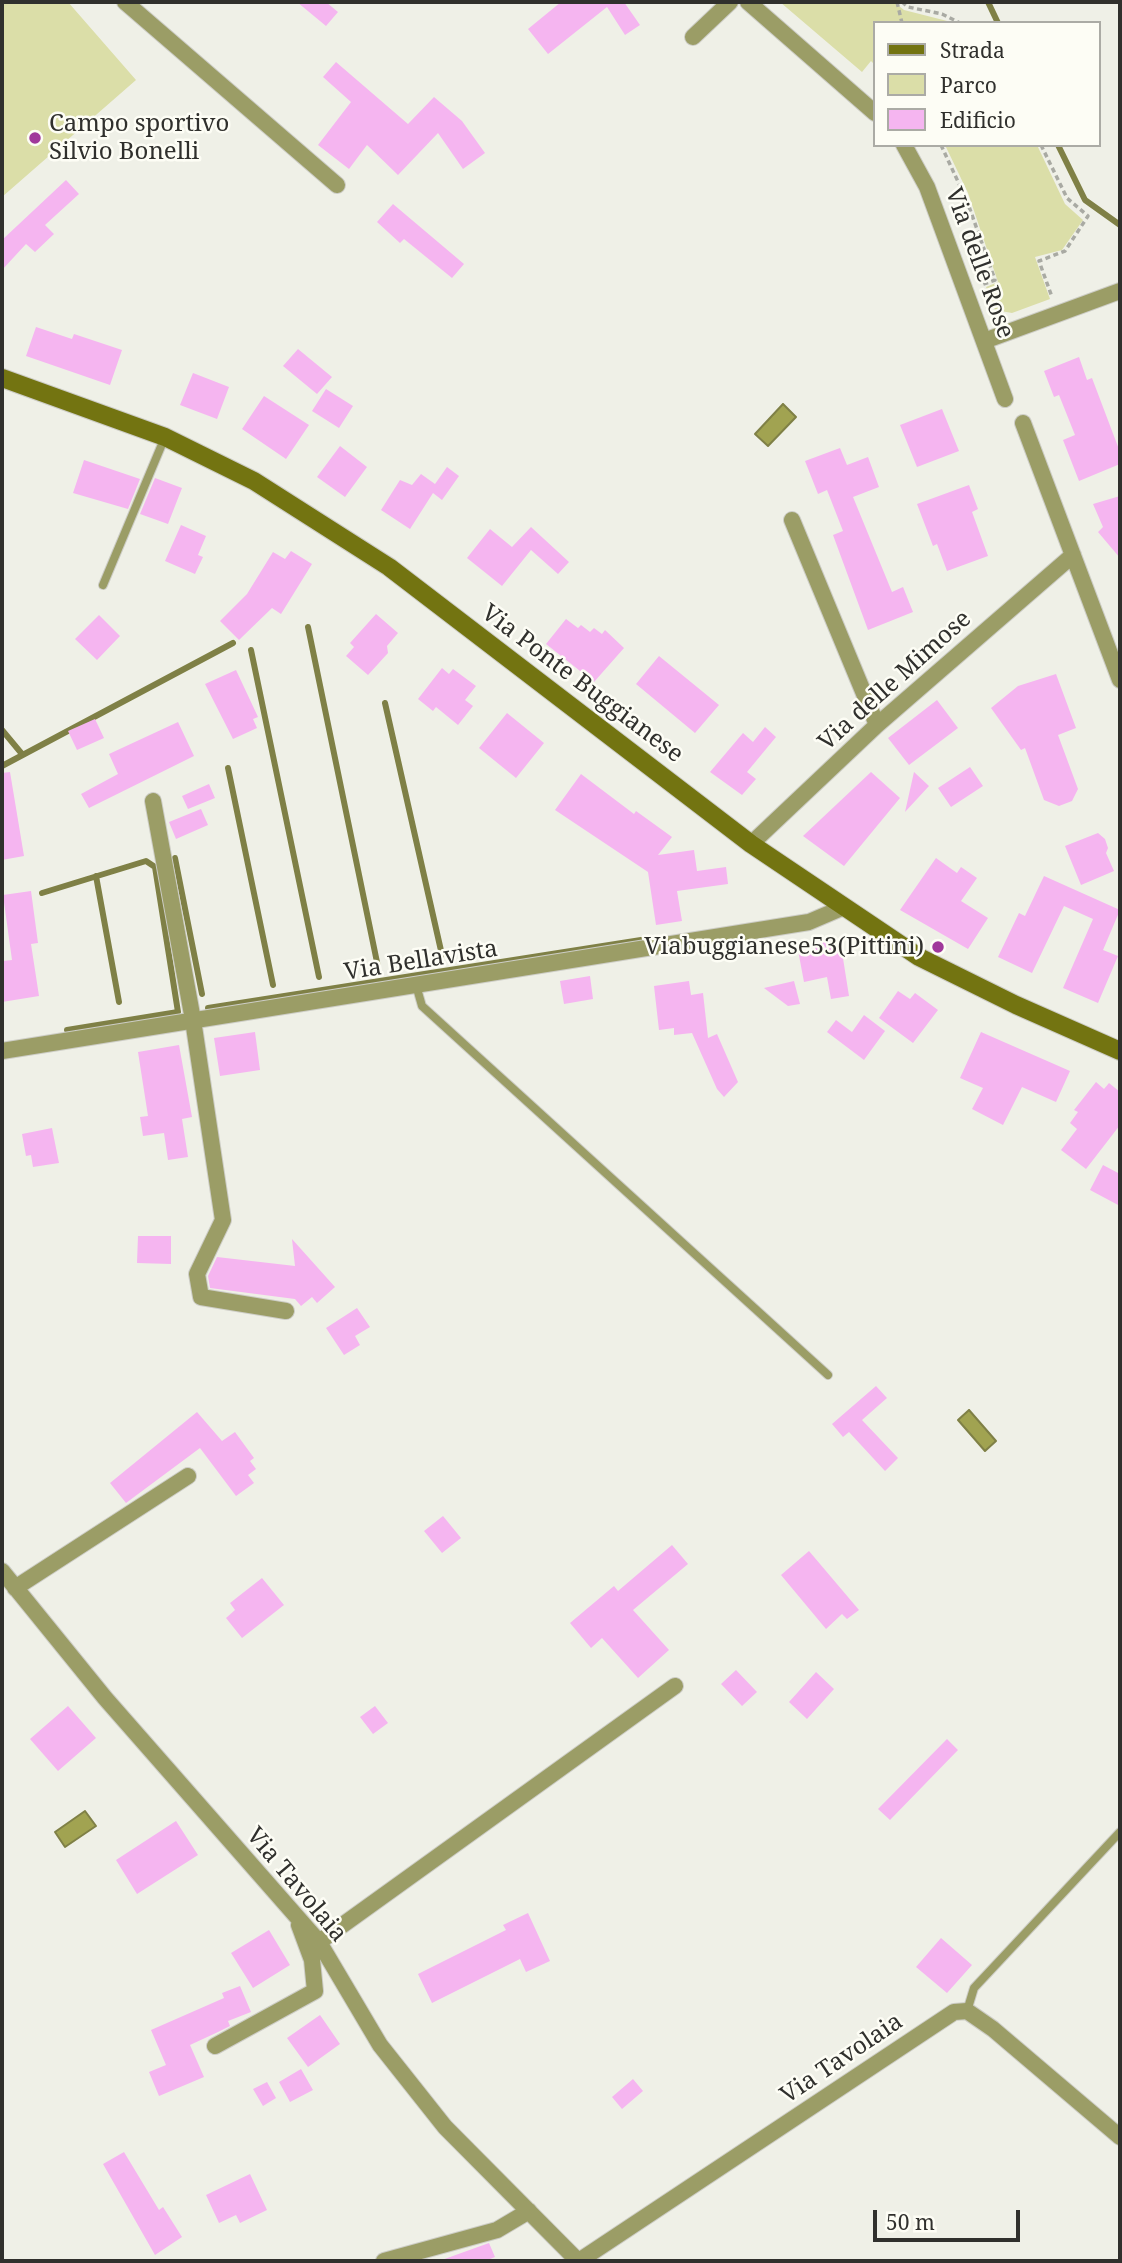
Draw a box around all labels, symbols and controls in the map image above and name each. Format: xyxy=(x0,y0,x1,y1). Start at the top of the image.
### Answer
legend xyxy=(874,21,1101,147)
text: Strada xyxy=(940,36,1005,64)
text: Parco xyxy=(940,71,997,99)
text: Edificio xyxy=(940,106,1016,134)
place label: Campo sportivo Silvio Bonelli xyxy=(49,110,229,166)
marker: Campo sportivo Silvio Bonelli xyxy=(27,130,43,146)
street label: Via delle Rose xyxy=(938,184,1020,342)
street label: Via Ponte Buggianese xyxy=(476,599,688,769)
street label: Via delle Mimose xyxy=(813,605,977,757)
place label: Viabuggianese53(Pittini) xyxy=(644,933,924,961)
street label: Via Bellavista xyxy=(342,935,500,987)
marker: Viabuggianese53(Pittini) xyxy=(930,939,946,955)
street label: Via Tavolaia xyxy=(240,1822,352,1948)
street label: Via Tavolaia xyxy=(775,2008,909,2110)
scale bar xyxy=(877,2196,1024,2240)
text: 50 m xyxy=(886,2208,935,2236)

